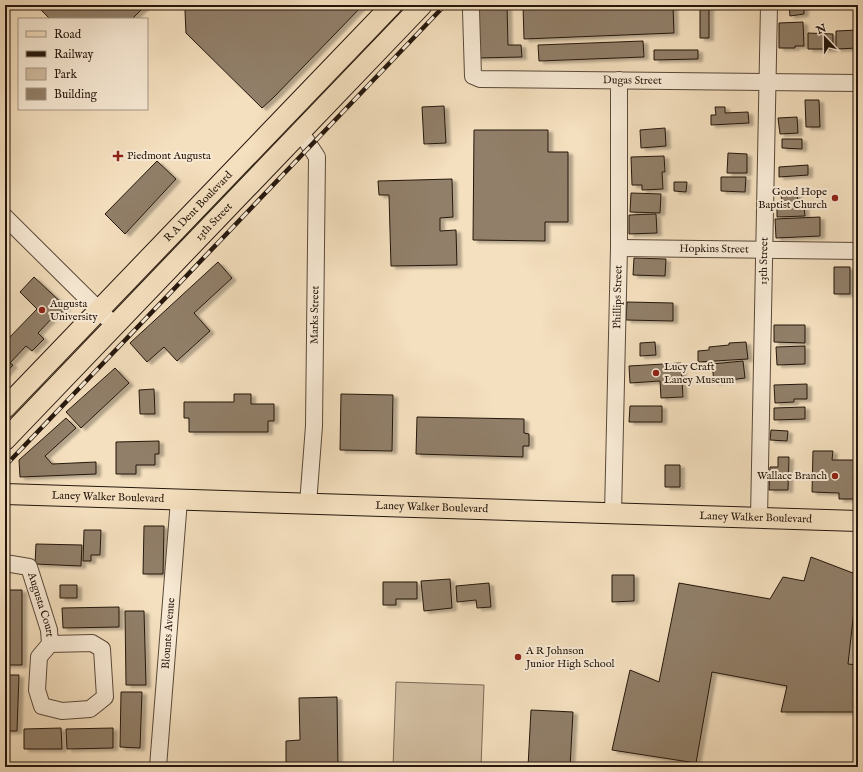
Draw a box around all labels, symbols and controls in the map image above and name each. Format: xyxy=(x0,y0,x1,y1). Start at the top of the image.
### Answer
legend xyxy=(18,18,148,110)
north arrow xyxy=(805,18,845,58)
text: N xyxy=(814,21,829,38)
text: Road xyxy=(54,27,82,42)
text: Railway xyxy=(54,47,93,62)
text: Park xyxy=(54,67,77,82)
street label: Dugas Street xyxy=(603,73,662,88)
text: Building xyxy=(54,87,98,102)
place label: Piedmont Augusta xyxy=(127,149,211,163)
marker: Piedmont Augusta xyxy=(112,150,124,162)
street label: R A Dent Boulevard xyxy=(161,168,236,245)
place label: Good Hope Baptist Church xyxy=(758,185,827,212)
marker: Good Hope Baptist Church xyxy=(830,193,840,203)
street label: 13th Street xyxy=(192,200,236,244)
street label: 13th Street xyxy=(757,237,771,285)
street label: Hopkins Street xyxy=(679,242,749,257)
street label: Phillips Street xyxy=(610,265,626,329)
street label: Marks Street xyxy=(307,285,323,344)
place label: Augusta University xyxy=(49,297,98,324)
marker: Augusta University xyxy=(37,305,47,315)
place label: Lucy Craft Laney Museum xyxy=(664,360,735,387)
marker: Lucy Craft Laney Museum xyxy=(651,368,661,378)
place label: Wallace Branch xyxy=(757,469,827,483)
marker: Wallace Branch xyxy=(830,471,840,481)
street label: Laney Walker Boulevard xyxy=(51,488,165,506)
street label: Laney Walker Boulevard xyxy=(375,499,488,516)
street label: Laney Walker Boulevard xyxy=(699,509,812,527)
street label: Augusta Court xyxy=(24,570,57,638)
street label: Blounts Avenue xyxy=(159,597,178,670)
place label: A R Johnson Junior High School xyxy=(524,644,615,671)
marker: A R Johnson Junior High School xyxy=(513,652,523,662)

